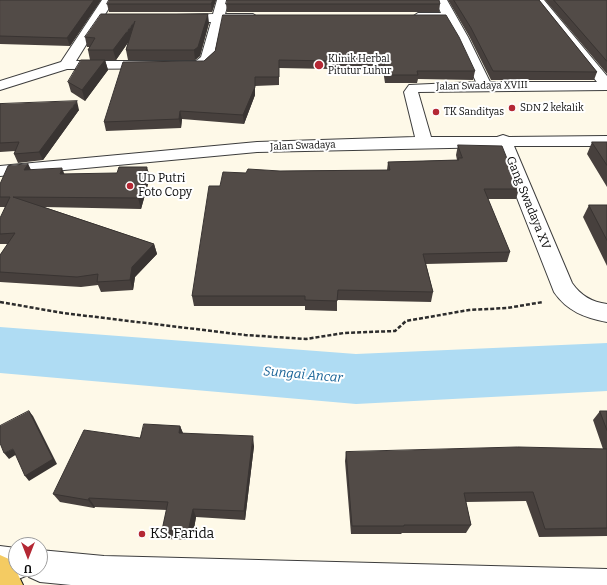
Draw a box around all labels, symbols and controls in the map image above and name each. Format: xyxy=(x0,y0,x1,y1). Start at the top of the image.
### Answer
place label: Klinik Herbal Pitutur Luhur xyxy=(328,53,391,76)
marker: Klinik Herbal Pitutur Luhur xyxy=(313,59,325,71)
street label: Jalan Swadaya XVIII xyxy=(436,79,528,93)
place label: SDN 2 kekalik xyxy=(520,102,584,114)
marker: SDN 2 kekalik xyxy=(507,103,517,113)
place label: TK Sandityas xyxy=(444,106,504,118)
marker: TK Sandityas xyxy=(431,107,441,117)
street label: Jalan Swadaya xyxy=(270,139,336,153)
street label: Gang Swadaya XV xyxy=(503,154,553,252)
place label: UD Putri Foto Copy xyxy=(138,172,192,200)
marker: UD Putri Foto Copy xyxy=(125,181,135,191)
water label: Sungai Ancar xyxy=(263,364,343,386)
place label: KS. Farida xyxy=(150,526,214,542)
marker: KS. Farida xyxy=(137,529,147,539)
north arrow xyxy=(8,537,48,577)
text: U xyxy=(24,562,32,575)

